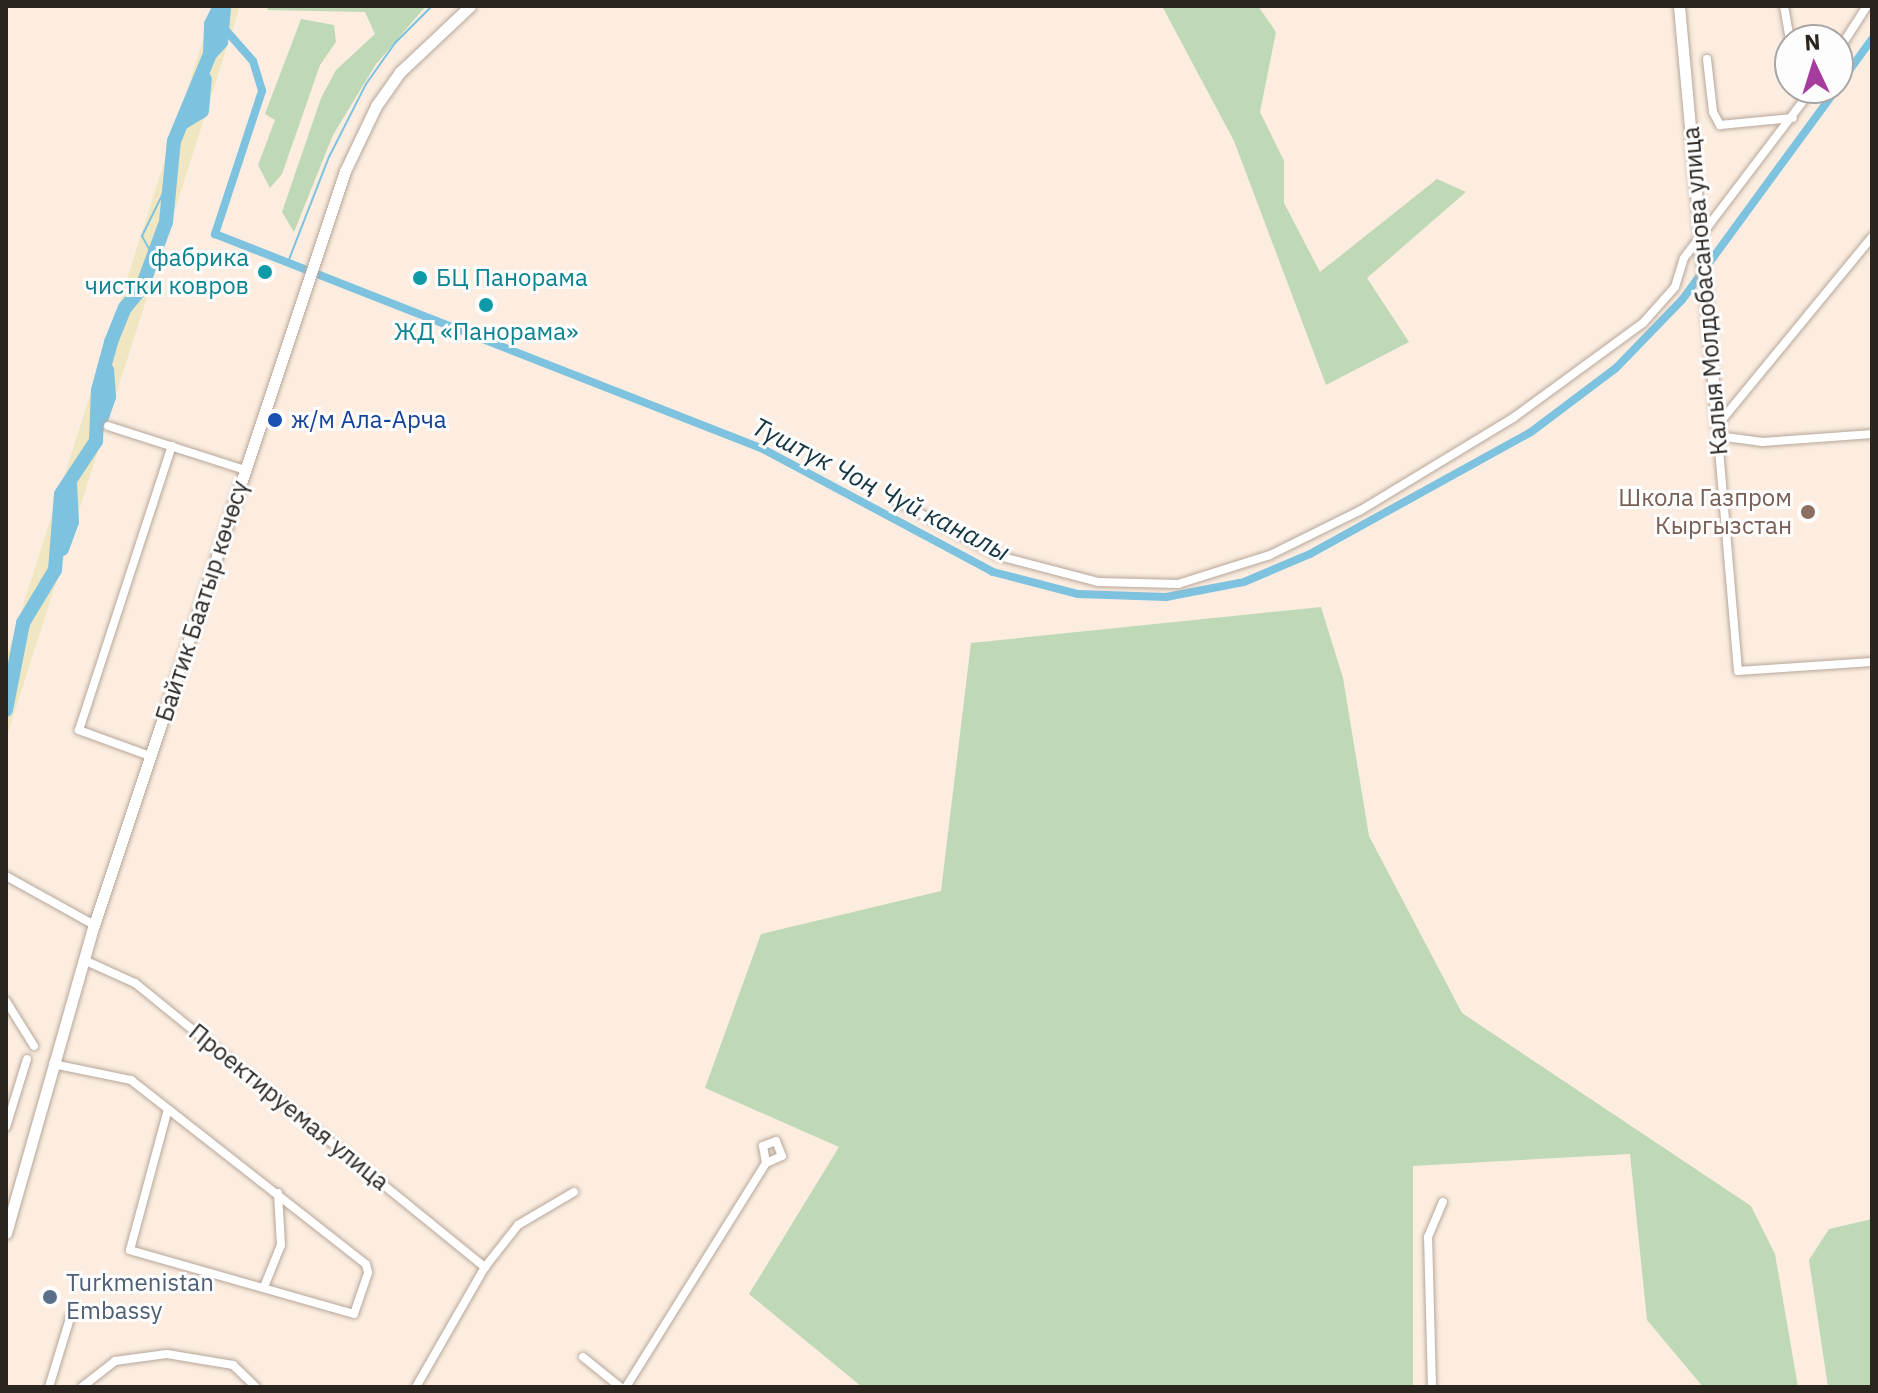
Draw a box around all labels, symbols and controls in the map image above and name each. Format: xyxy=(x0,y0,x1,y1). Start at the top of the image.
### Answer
north arrow xyxy=(1774,24,1854,104)
text: N xyxy=(1803,27,1821,57)
street label: Калыя Молдобасанова улица xyxy=(1676,126,1734,456)
place label: фабрика чистки ковров xyxy=(85,244,249,300)
marker: фабрика чистки ковров xyxy=(256,263,274,281)
place label: БЦ Панорама xyxy=(436,264,588,292)
marker: БЦ Панорама xyxy=(411,269,429,287)
marker: ЖД «Панорама» xyxy=(477,296,495,314)
place label: ЖД «Панорама» xyxy=(394,318,578,346)
place label: ж/м Ала-Арча xyxy=(291,406,447,434)
water label: Түштүк Чоң Чүй каналы xyxy=(747,410,1015,568)
marker: ж/м Ала-Арча xyxy=(266,411,284,429)
street label: Байтик Баатыр көчөсү xyxy=(149,477,255,725)
place label: Школа Газпром Кыргызстан xyxy=(1618,484,1792,540)
marker: Школа Газпром Кыргызстан xyxy=(1799,503,1817,521)
street label: Проектируемая улица xyxy=(183,1017,395,1197)
place label: Turkmenistan Embassy xyxy=(66,1269,214,1325)
marker: Turkmenistan Embassy xyxy=(41,1288,59,1306)

